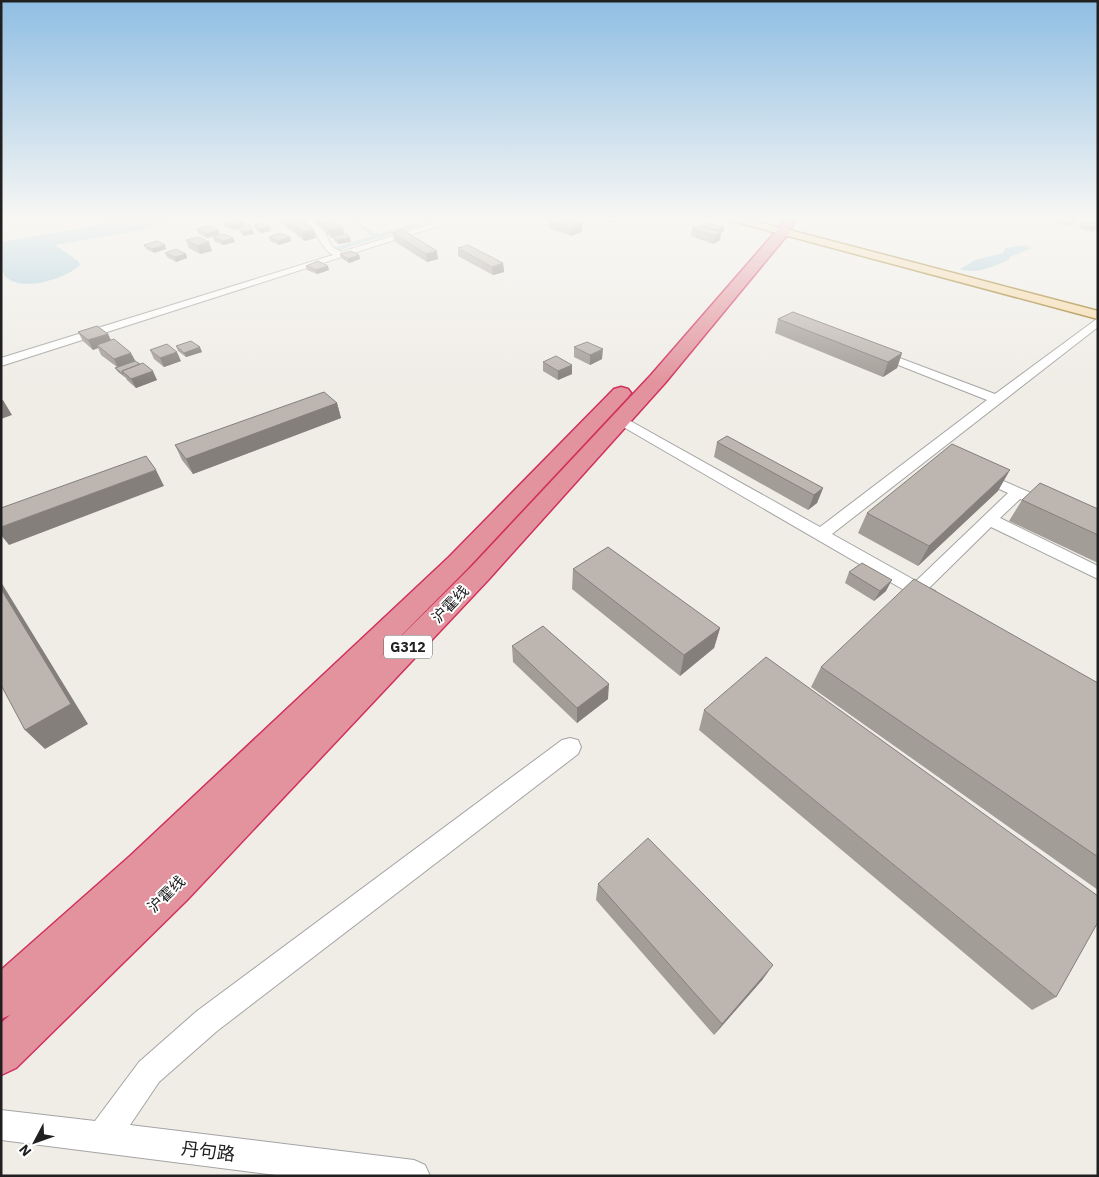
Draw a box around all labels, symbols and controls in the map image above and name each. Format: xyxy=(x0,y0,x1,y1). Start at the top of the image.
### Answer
street label: 沪霍线 xyxy=(428,581,472,627)
road number: G312 xyxy=(384,636,432,659)
street label: 沪霍线 xyxy=(143,872,189,916)
north arrow xyxy=(10,1117,60,1167)
street label: 丹句路 xyxy=(180,1136,236,1166)
text: N xyxy=(15,1141,35,1160)

